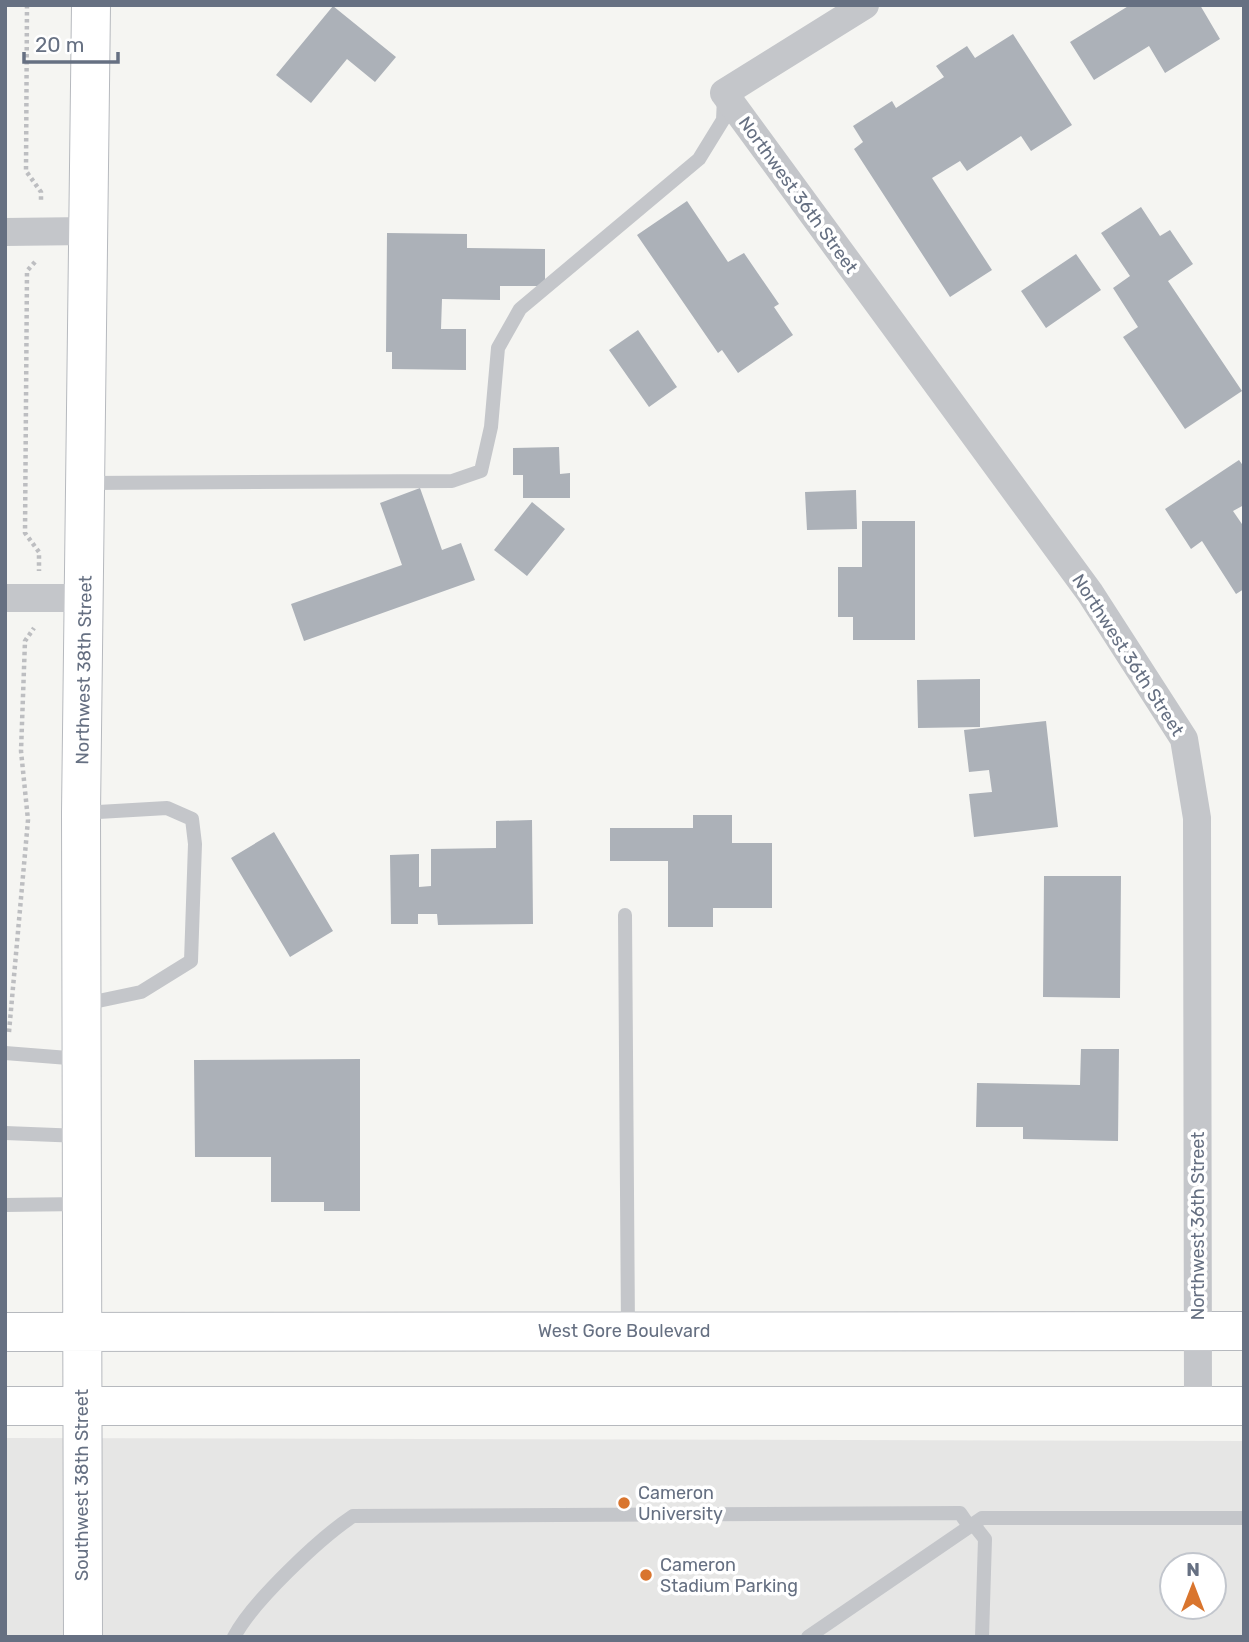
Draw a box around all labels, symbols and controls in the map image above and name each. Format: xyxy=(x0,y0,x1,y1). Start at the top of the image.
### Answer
scale bar xyxy=(24,21,119,65)
text: 20 m xyxy=(35,32,84,57)
street label: Northwest 36th Street xyxy=(734,112,862,278)
street label: Northwest 36th Street xyxy=(1067,570,1189,740)
street label: Northwest 38th Street xyxy=(71,575,97,765)
street label: Northwest 36th Street xyxy=(1187,1132,1209,1320)
street label: West Gore Boulevard xyxy=(538,1320,710,1342)
street label: Southwest 38th Street xyxy=(71,1389,93,1581)
place label: Cameron University xyxy=(638,1482,723,1525)
marker: Cameron University xyxy=(616,1495,632,1511)
north arrow xyxy=(1158,1551,1228,1621)
place label: Cameron Stadium Parking xyxy=(660,1554,798,1597)
text: N xyxy=(1186,1558,1200,1581)
marker: Cameron Stadium Parking xyxy=(638,1567,654,1583)

